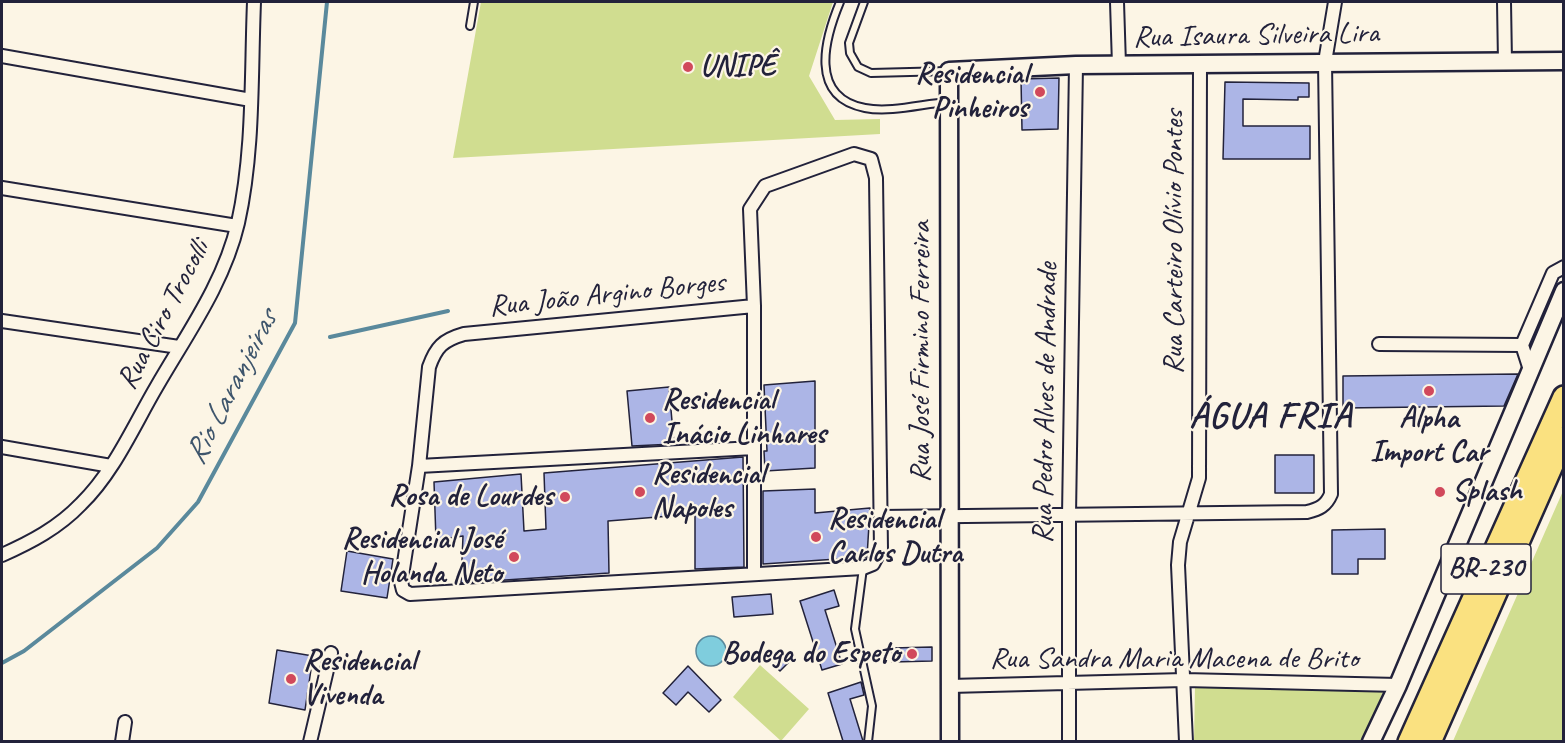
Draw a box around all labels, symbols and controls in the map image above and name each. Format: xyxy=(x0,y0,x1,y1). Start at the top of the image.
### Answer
street label: Rua Isaura Silveira Lira xyxy=(1133,16,1379,56)
place label: UNIPÊ xyxy=(700,49,776,85)
place label: Residencial Pinheiros xyxy=(915,57,1028,128)
marker: UNIPÊ xyxy=(681,60,695,74)
marker: Residencial Pinheiros xyxy=(1033,85,1047,99)
street label: Rua Carteiro Olívio Pontes xyxy=(1156,110,1192,374)
street label: Rua José Firmino Ferreira xyxy=(903,221,939,483)
street label: Rua Ciro Trocolli xyxy=(110,234,218,396)
street label: Rua Pedro Alves de Andrade xyxy=(1026,262,1066,544)
street label: Rua João Argino Borges xyxy=(487,265,727,325)
water label: Rio Laranjeiras xyxy=(177,305,287,471)
place label: Residencial Inácio Linhares xyxy=(662,383,826,454)
marker: Alpha Import Car xyxy=(1422,384,1436,398)
district label: ÁGUA FRIA xyxy=(1190,396,1352,440)
place label: Alpha Import Car xyxy=(1370,401,1488,472)
marker: Residencial Inácio Linhares xyxy=(643,411,657,425)
place label: Residencial Napoles xyxy=(652,457,765,528)
place label: Splash xyxy=(1452,474,1522,510)
place label: Rosa de Lourdes xyxy=(389,479,553,515)
marker: Residencial Napoles xyxy=(633,485,647,499)
marker: Splash xyxy=(1433,485,1447,499)
marker: Rosa de Lourdes xyxy=(558,490,572,504)
place label: Residencial Carlos Dutra xyxy=(828,502,962,572)
place label: Residencial José Holanda Neto xyxy=(342,522,502,592)
marker: Residencial Carlos Dutra xyxy=(809,530,823,544)
road number: BR-230 xyxy=(1441,544,1531,594)
marker: Residencial José Holanda Neto xyxy=(507,550,521,564)
place label: Bodega do Espeto xyxy=(722,636,900,672)
street label: Rua Sandra Maria Macena de Brito xyxy=(990,641,1358,677)
place label: Residencial Vivenda xyxy=(303,644,416,714)
marker: Bodega do Espeto xyxy=(905,647,919,661)
marker: Residencial Vivenda xyxy=(284,672,298,686)

